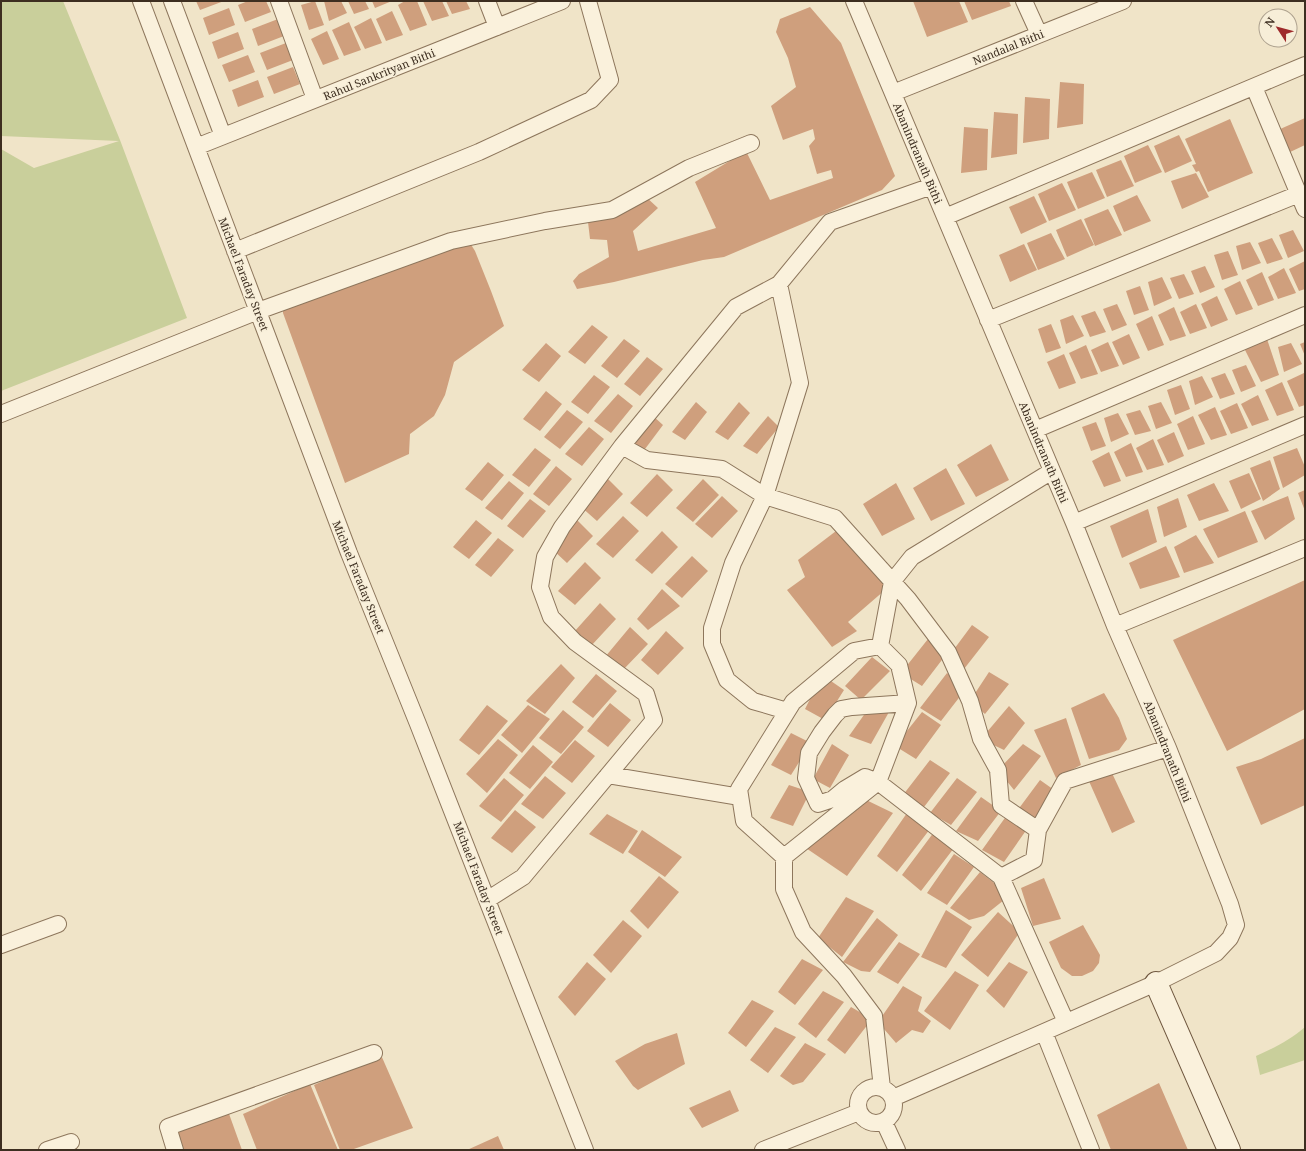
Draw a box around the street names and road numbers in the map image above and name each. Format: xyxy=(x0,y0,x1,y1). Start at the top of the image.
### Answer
street label: Nandalal Bithi xyxy=(970,26,1046,68)
street label: Rahul Sankrityan Bithi xyxy=(321,45,438,103)
street label: Abanindranath Bithi xyxy=(890,100,946,206)
street label: Michael Faraday Street xyxy=(215,215,273,333)
street label: Abanindranath Bithi xyxy=(1016,399,1072,505)
street label: Michael Faraday Street xyxy=(329,518,389,636)
street label: Abanindranath Bithi xyxy=(1141,698,1195,805)
street label: Michael Faraday Street xyxy=(450,819,508,937)

